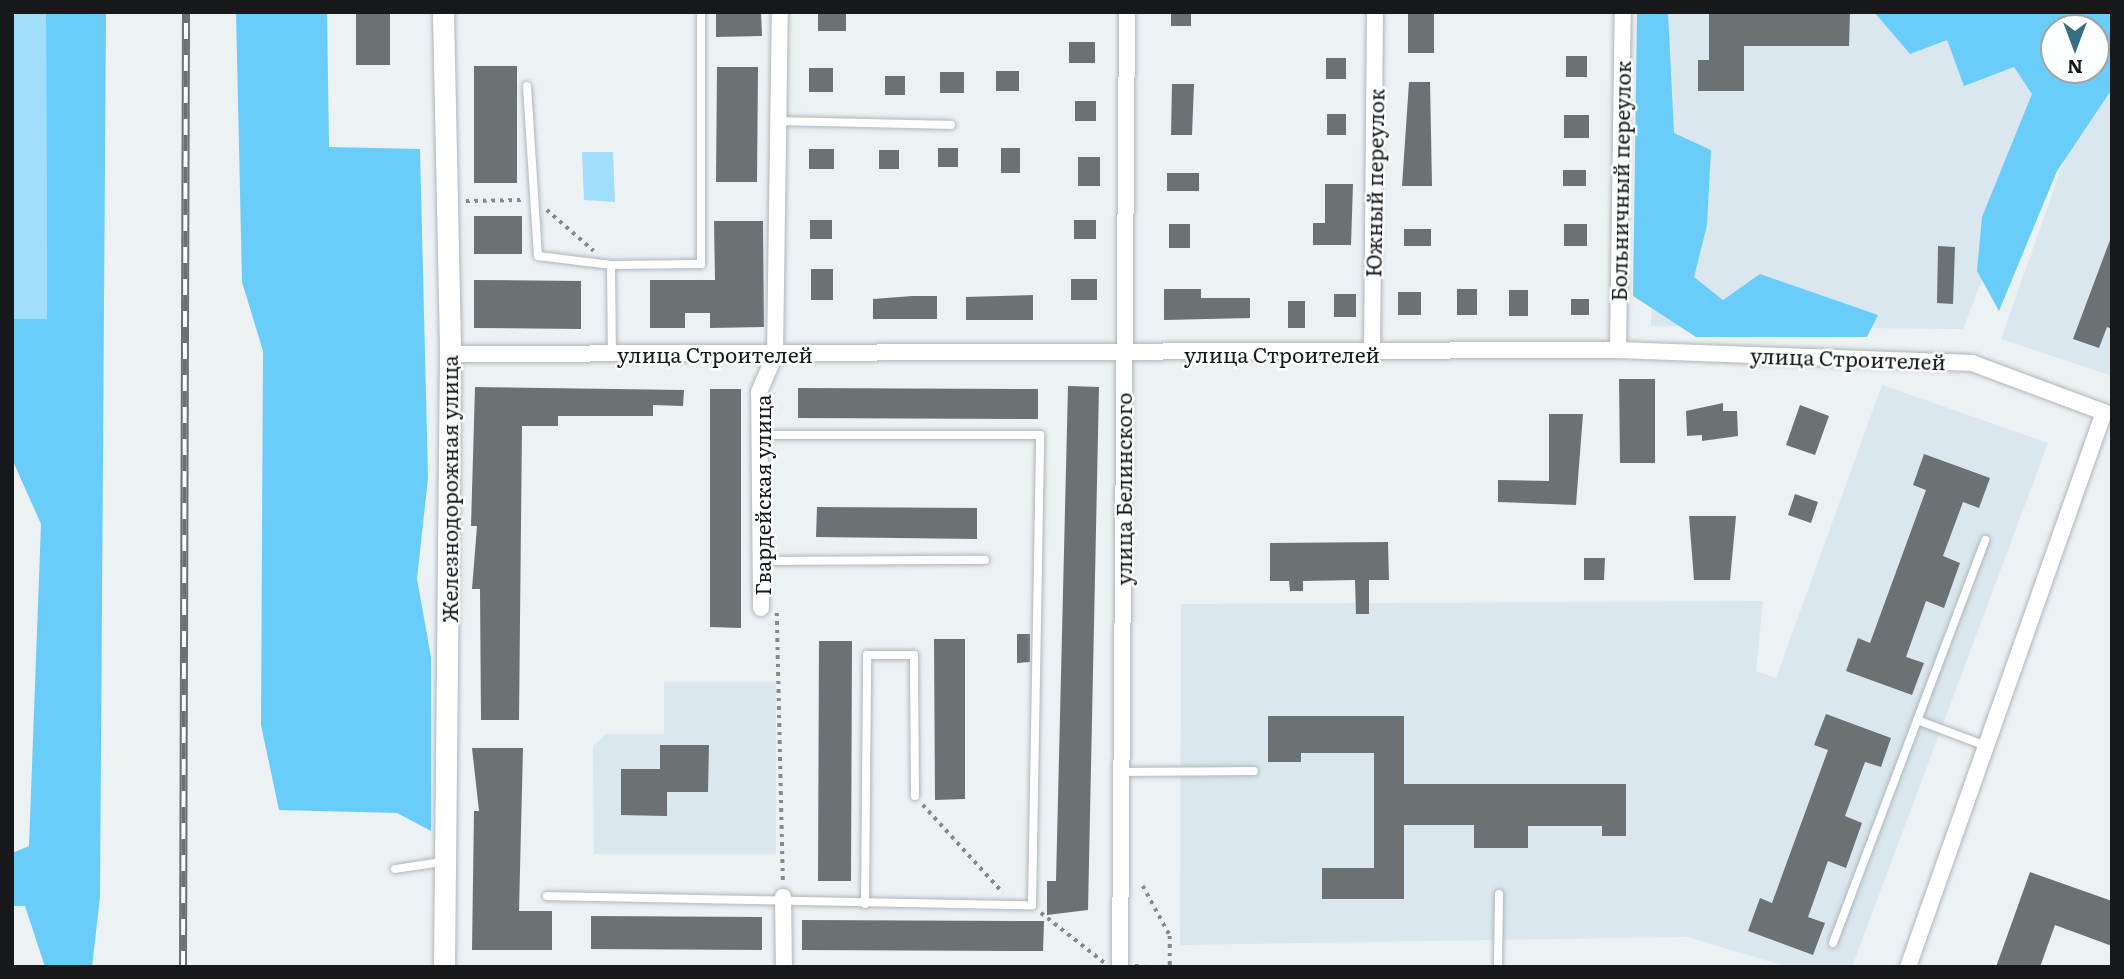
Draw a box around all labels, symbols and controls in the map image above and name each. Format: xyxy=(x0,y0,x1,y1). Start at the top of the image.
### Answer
north arrow xyxy=(2040,14,2110,84)
text: N xyxy=(2067,54,2083,82)
street label: Больничный переулок xyxy=(1605,60,1635,302)
street label: Южный переулок xyxy=(1360,88,1388,278)
street label: улица Строителей xyxy=(617,341,813,367)
street label: улица Строителей xyxy=(1184,341,1380,367)
street label: улица Строителей xyxy=(1750,342,1946,374)
street label: Железнодорожная улица xyxy=(436,355,462,623)
street label: улица Белинского xyxy=(1110,393,1136,585)
street label: Гвардейская улица xyxy=(749,394,775,596)

